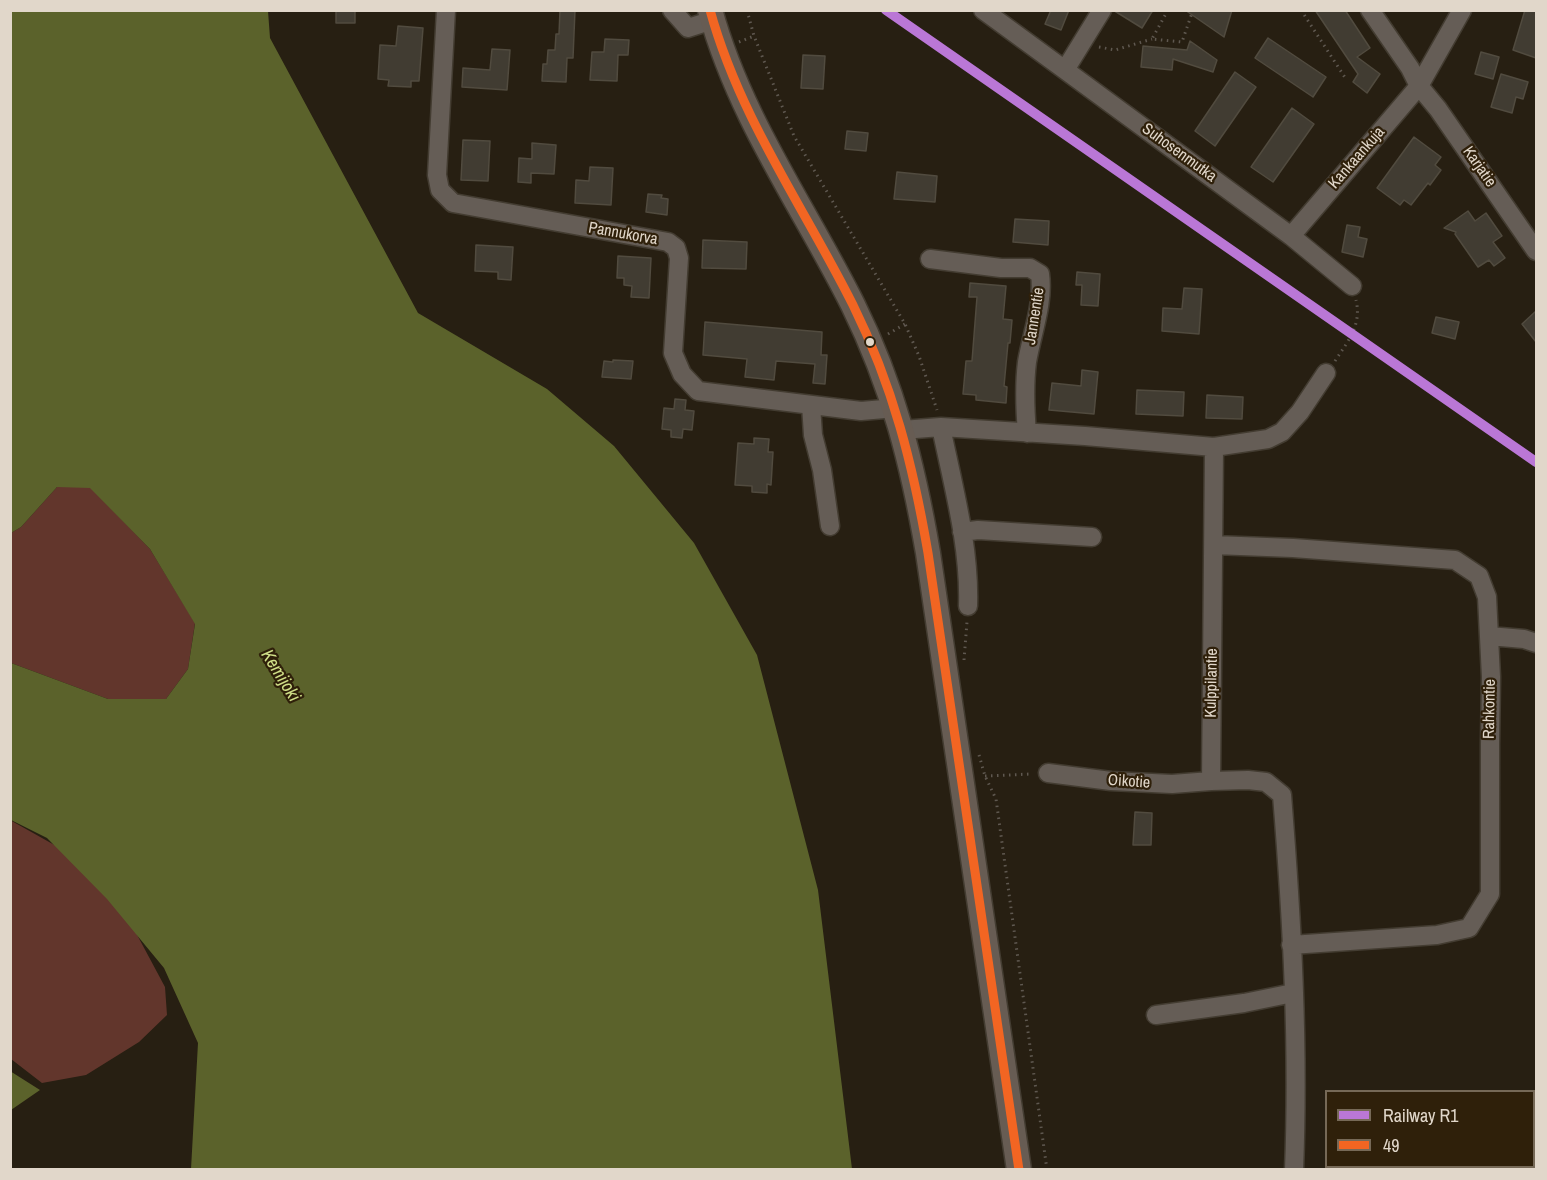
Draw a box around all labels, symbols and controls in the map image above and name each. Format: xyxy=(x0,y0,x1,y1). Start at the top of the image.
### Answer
street label: Suhosenmutka xyxy=(1138,120,1220,186)
street label: Kankaankuja xyxy=(1325,123,1389,193)
street label: Karjatie xyxy=(1458,143,1500,191)
street label: Pannukorva xyxy=(587,218,659,250)
street label: Jannentie xyxy=(1021,286,1049,346)
unlabelled marker xyxy=(864,336,876,348)
water label: Kemijoki xyxy=(256,646,304,706)
street label: Kulppilantie xyxy=(1202,648,1222,718)
street label: Rahkontie xyxy=(1480,679,1500,739)
street label: Oikotie xyxy=(1107,771,1151,793)
legend xyxy=(1325,1090,1535,1168)
text: Railway R1 xyxy=(1383,1103,1458,1128)
text: 49 xyxy=(1383,1133,1399,1158)

